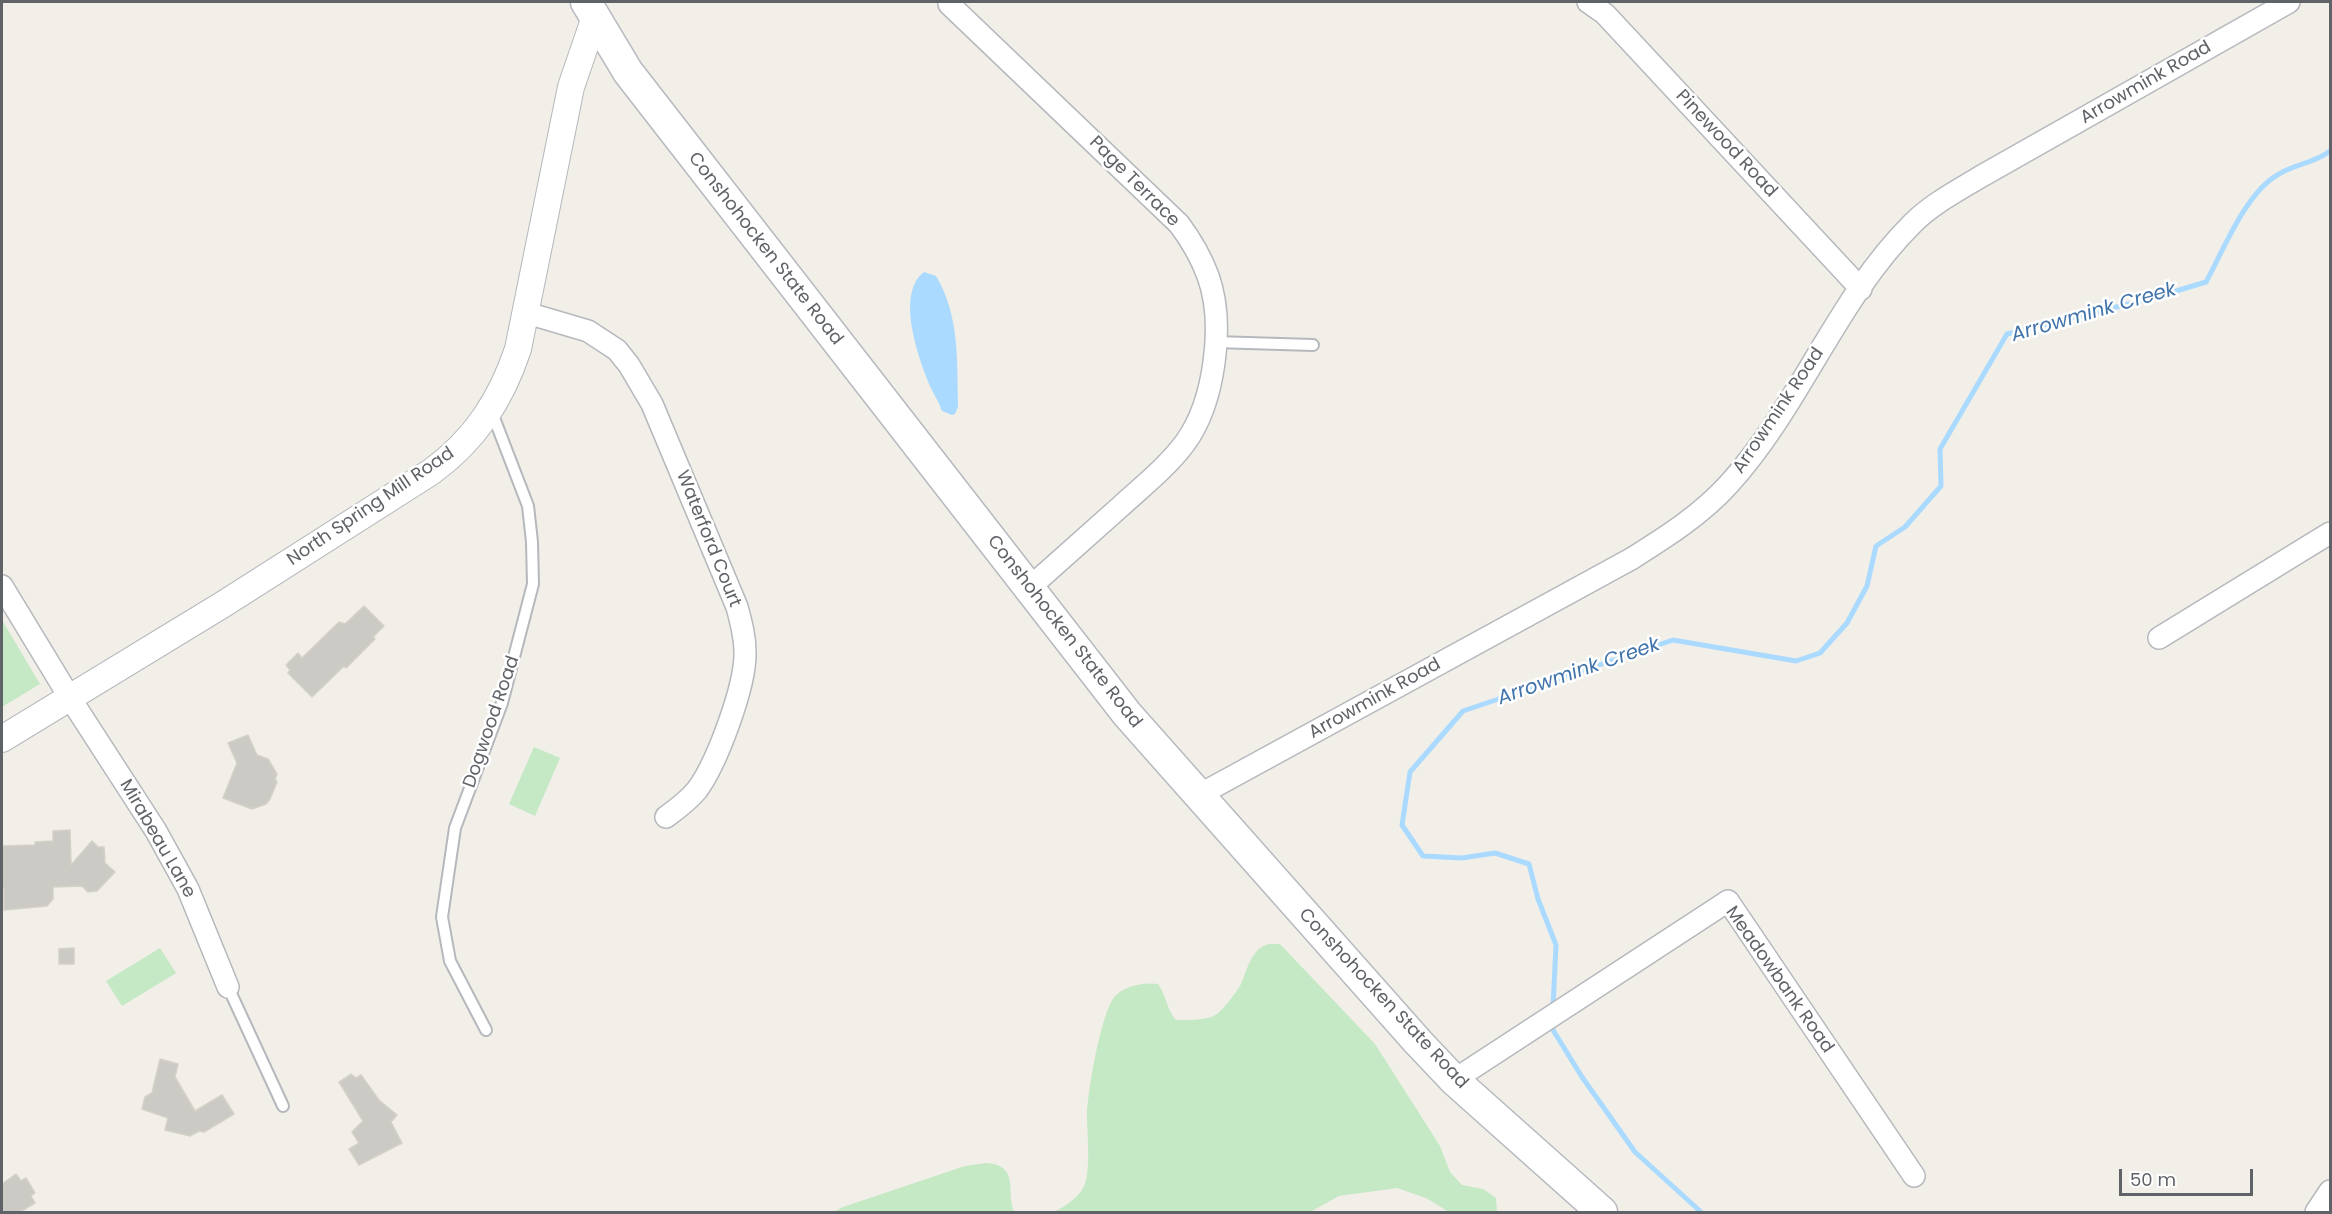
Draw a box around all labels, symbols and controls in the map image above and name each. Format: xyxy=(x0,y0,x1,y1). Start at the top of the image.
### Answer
street label: Arrowmink Road xyxy=(2077,37,2215,129)
street label: Pinewood Road xyxy=(1671,86,1781,202)
street label: Page Terrace xyxy=(1084,132,1184,232)
street label: Conshohocken State Road xyxy=(683,148,847,350)
water label: Arrowmink Creek xyxy=(2009,278,2179,348)
street label: Arrowmink Road xyxy=(1729,344,1829,478)
street label: North Spring Mill Road xyxy=(283,443,459,571)
street label: Waterford Court xyxy=(671,468,745,610)
street label: Conshohocken State Road xyxy=(982,531,1146,733)
water label: Arrowmink Creek xyxy=(1495,633,1663,711)
street label: Dogwood Road xyxy=(459,653,525,791)
street label: Arrowmink Road xyxy=(1305,654,1445,744)
street label: Mirabeau Lane xyxy=(114,776,200,902)
street label: Meadowbank Road xyxy=(1720,903,1838,1057)
street label: Conshohocken State Road xyxy=(1294,904,1472,1094)
scale bar xyxy=(2122,1157,2256,1195)
text: 50 m xyxy=(2130,1167,2176,1192)

